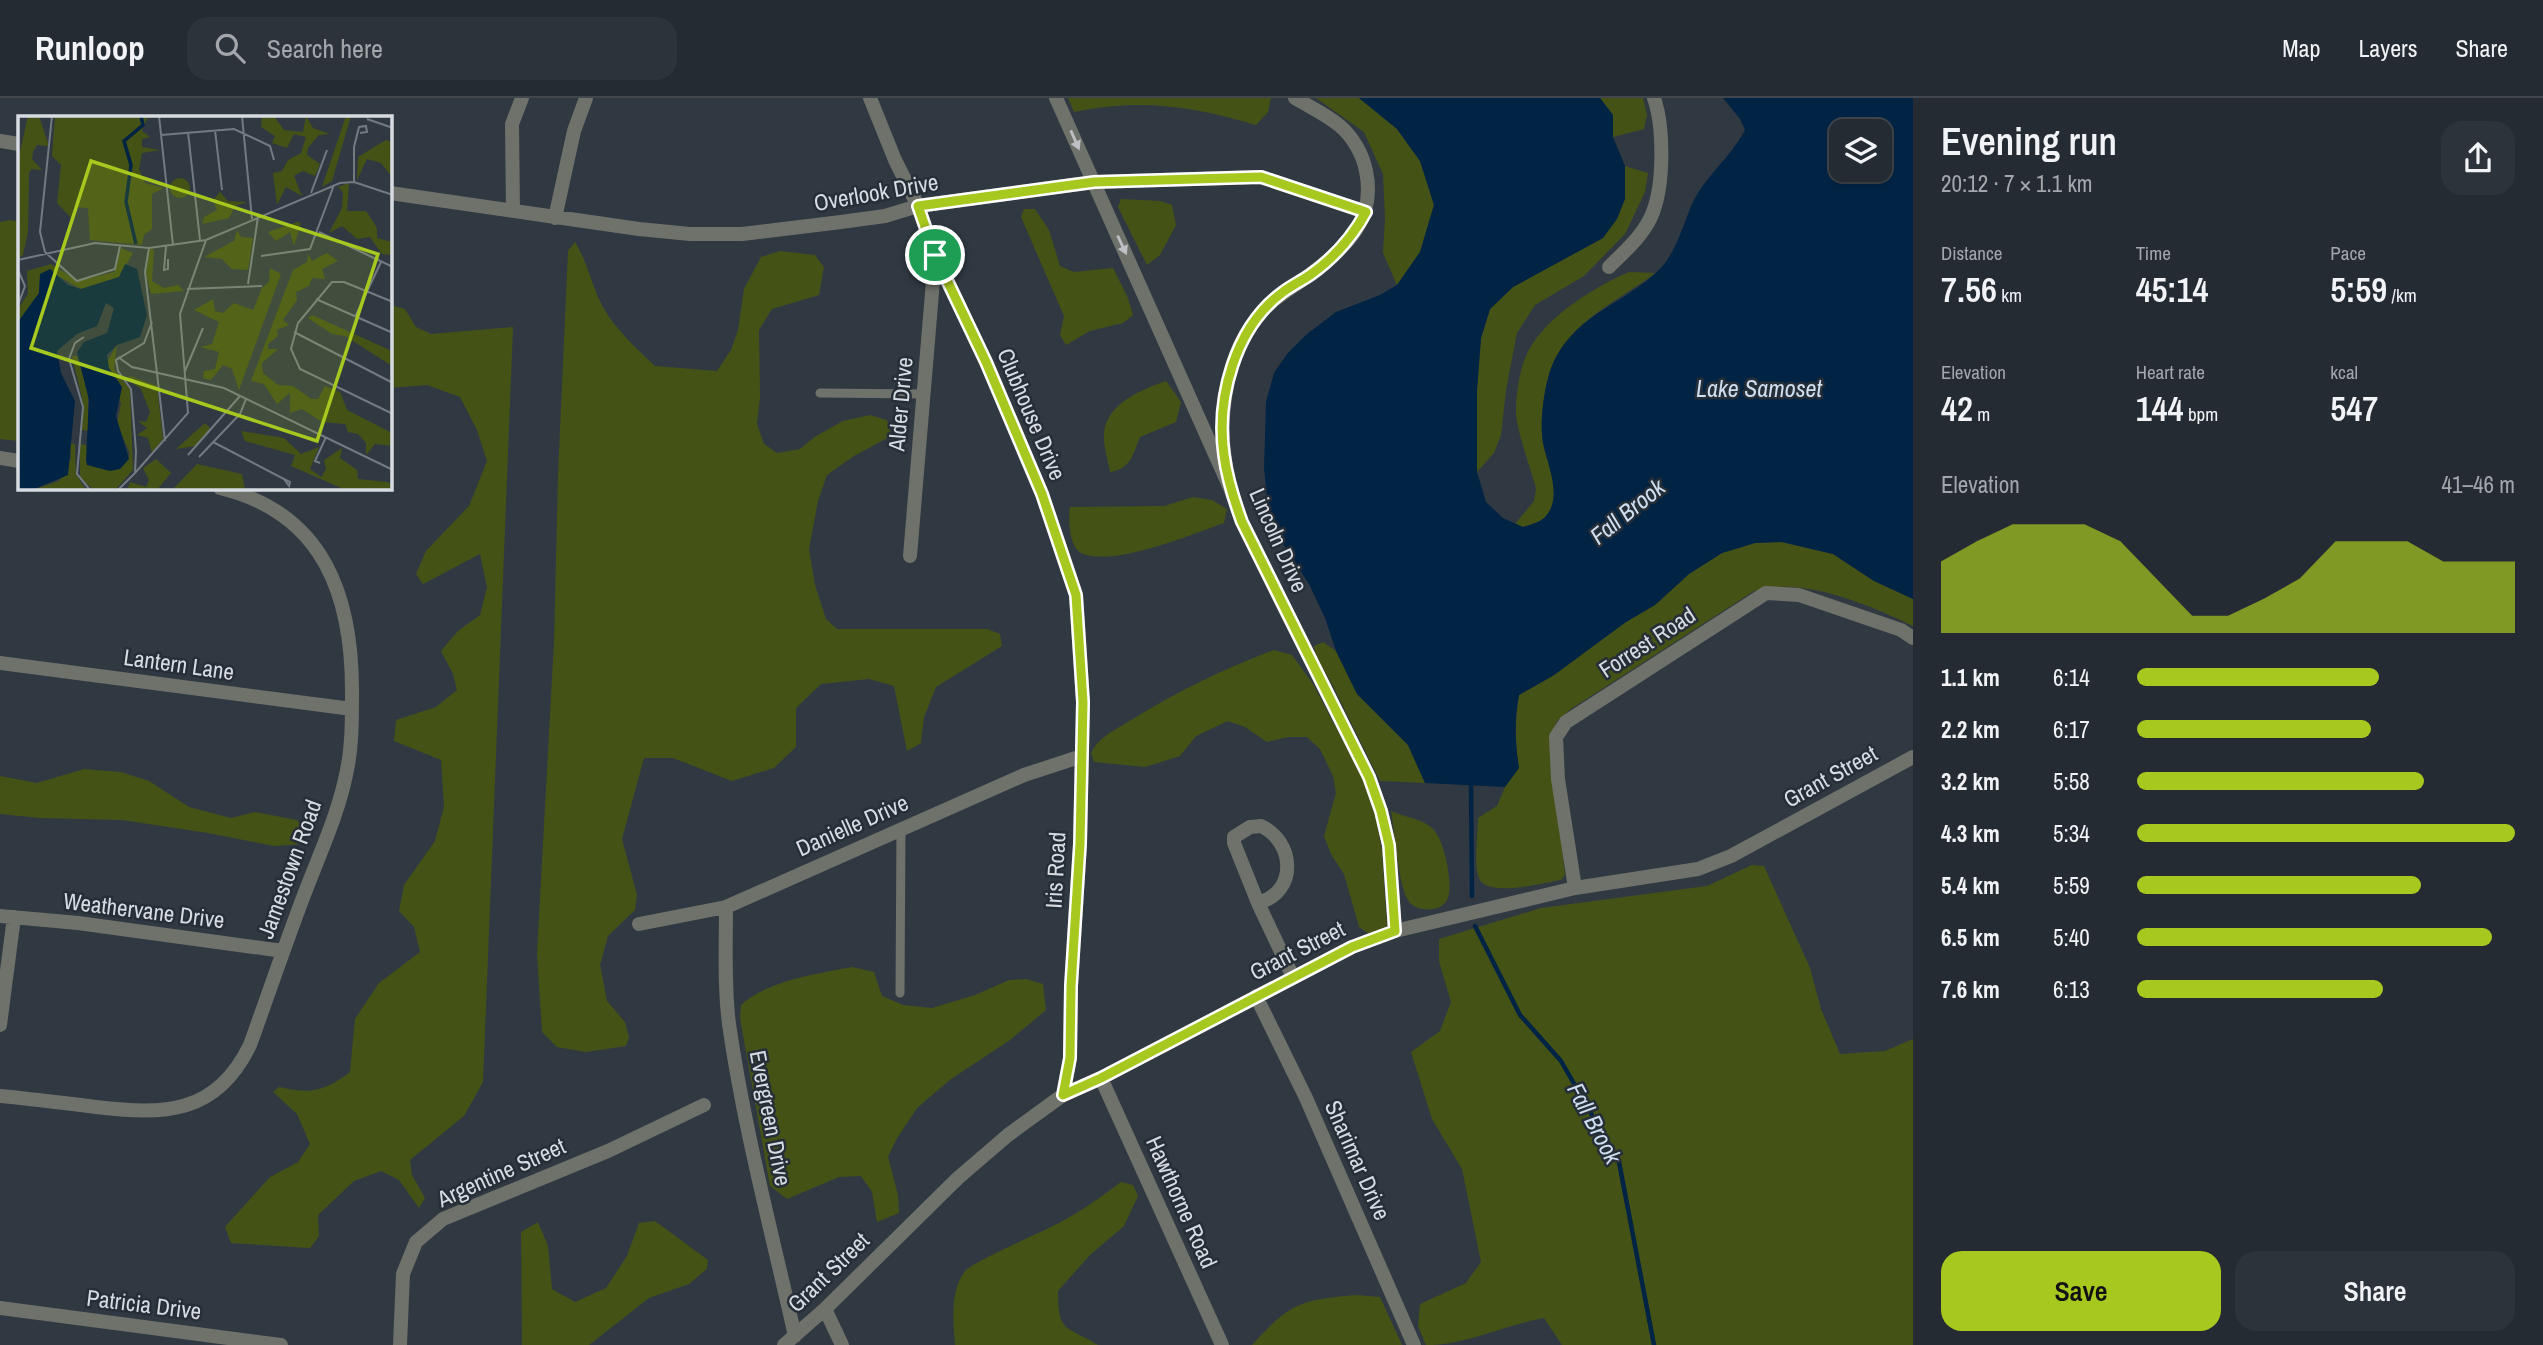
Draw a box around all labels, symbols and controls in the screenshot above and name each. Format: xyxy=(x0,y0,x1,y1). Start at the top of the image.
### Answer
search box xyxy=(187,17,677,80)
text: Runloop xyxy=(35,26,145,70)
icon: search xyxy=(211,29,249,67)
text: Search here xyxy=(267,31,383,66)
text: Map xyxy=(2282,32,2320,64)
text: Layers xyxy=(2358,32,2417,64)
text: Share xyxy=(2455,32,2508,64)
inset map xyxy=(18,116,392,490)
text: Evening run xyxy=(1941,116,2117,167)
map controls xyxy=(1829,119,1892,182)
button: layers xyxy=(1829,119,1892,182)
button: share xyxy=(2441,121,2515,195)
one-way arrow xyxy=(1069,130,1081,150)
street label: Overlook Drive xyxy=(811,166,941,218)
text: 20:12 · 7 × 1.1 km xyxy=(1941,168,2093,199)
pin xyxy=(905,225,965,285)
one-way arrow xyxy=(1117,234,1128,255)
icon: arrive xyxy=(916,236,954,274)
text: Distance xyxy=(1941,240,2002,266)
text: Time xyxy=(2136,240,2171,266)
text: Pace xyxy=(2330,240,2366,266)
text: 7.56 xyxy=(1941,266,1997,313)
text: 45:14 xyxy=(2136,266,2209,313)
text: 5:59 xyxy=(2330,266,2387,313)
text: km xyxy=(1997,282,2022,308)
text: /km xyxy=(2387,282,2417,308)
street label: Clubhouse Drive xyxy=(990,343,1074,485)
street label: Alder Drive xyxy=(880,356,920,453)
text: Elevation xyxy=(1941,359,2006,385)
text: Heart rate xyxy=(2136,359,2205,385)
text: kcal xyxy=(2330,359,2358,385)
water label: Lake Samoset xyxy=(1696,372,1822,404)
text: 42 xyxy=(1941,385,1973,432)
text: 144 xyxy=(2136,385,2184,432)
text: 547 xyxy=(2330,385,2378,432)
text: m xyxy=(1973,401,1990,427)
text: bpm xyxy=(2184,401,2218,427)
text: Elevation xyxy=(1941,469,2020,500)
text: 41–46 m xyxy=(2442,469,2515,500)
water label: Fall Brook xyxy=(1583,470,1672,551)
street label: Lincoln Drive xyxy=(1242,483,1316,597)
street label: Forrest Road xyxy=(1593,599,1701,685)
street label: Lantern Lane xyxy=(122,641,236,687)
text: 1.1 km xyxy=(1941,662,2000,693)
text: 6:14 xyxy=(2053,662,2090,693)
text: 2.2 km xyxy=(1941,714,2000,745)
text: 6:17 xyxy=(2053,714,2090,745)
street label: Grant Street xyxy=(1778,738,1882,814)
text: 3.2 km xyxy=(1941,766,2000,797)
text: 5:58 xyxy=(2053,766,2090,797)
street label: Danielle Drive xyxy=(791,787,913,863)
street label: Jamestown Road xyxy=(250,795,328,943)
text: 4.3 km xyxy=(1941,818,2000,849)
text: 5:34 xyxy=(2053,818,2090,849)
street label: Iris Road xyxy=(1038,831,1072,909)
text: 5.4 km xyxy=(1941,870,2000,901)
text: 5:59 xyxy=(2053,870,2090,901)
street label: Weathervane Drive xyxy=(62,885,226,935)
street label: Grant Street xyxy=(1244,913,1350,987)
text: 6.5 km xyxy=(1941,922,2000,953)
text: 5:40 xyxy=(2053,922,2090,953)
text: 7.6 km xyxy=(1941,974,2000,1005)
text: 6:13 xyxy=(2053,974,2090,1005)
street label: Evergreen Drive xyxy=(743,1048,799,1188)
water label: Fall Brook xyxy=(1560,1077,1630,1170)
street label: Sharimar Drive xyxy=(1318,1095,1398,1225)
street label: Argentine Street xyxy=(431,1130,570,1215)
street label: Hawthorne Road xyxy=(1139,1131,1225,1273)
street label: Grant Street xyxy=(780,1225,876,1319)
button: Save xyxy=(1941,1251,2221,1331)
button: Share xyxy=(2235,1251,2515,1331)
street label: Patricia Drive xyxy=(85,1282,203,1326)

